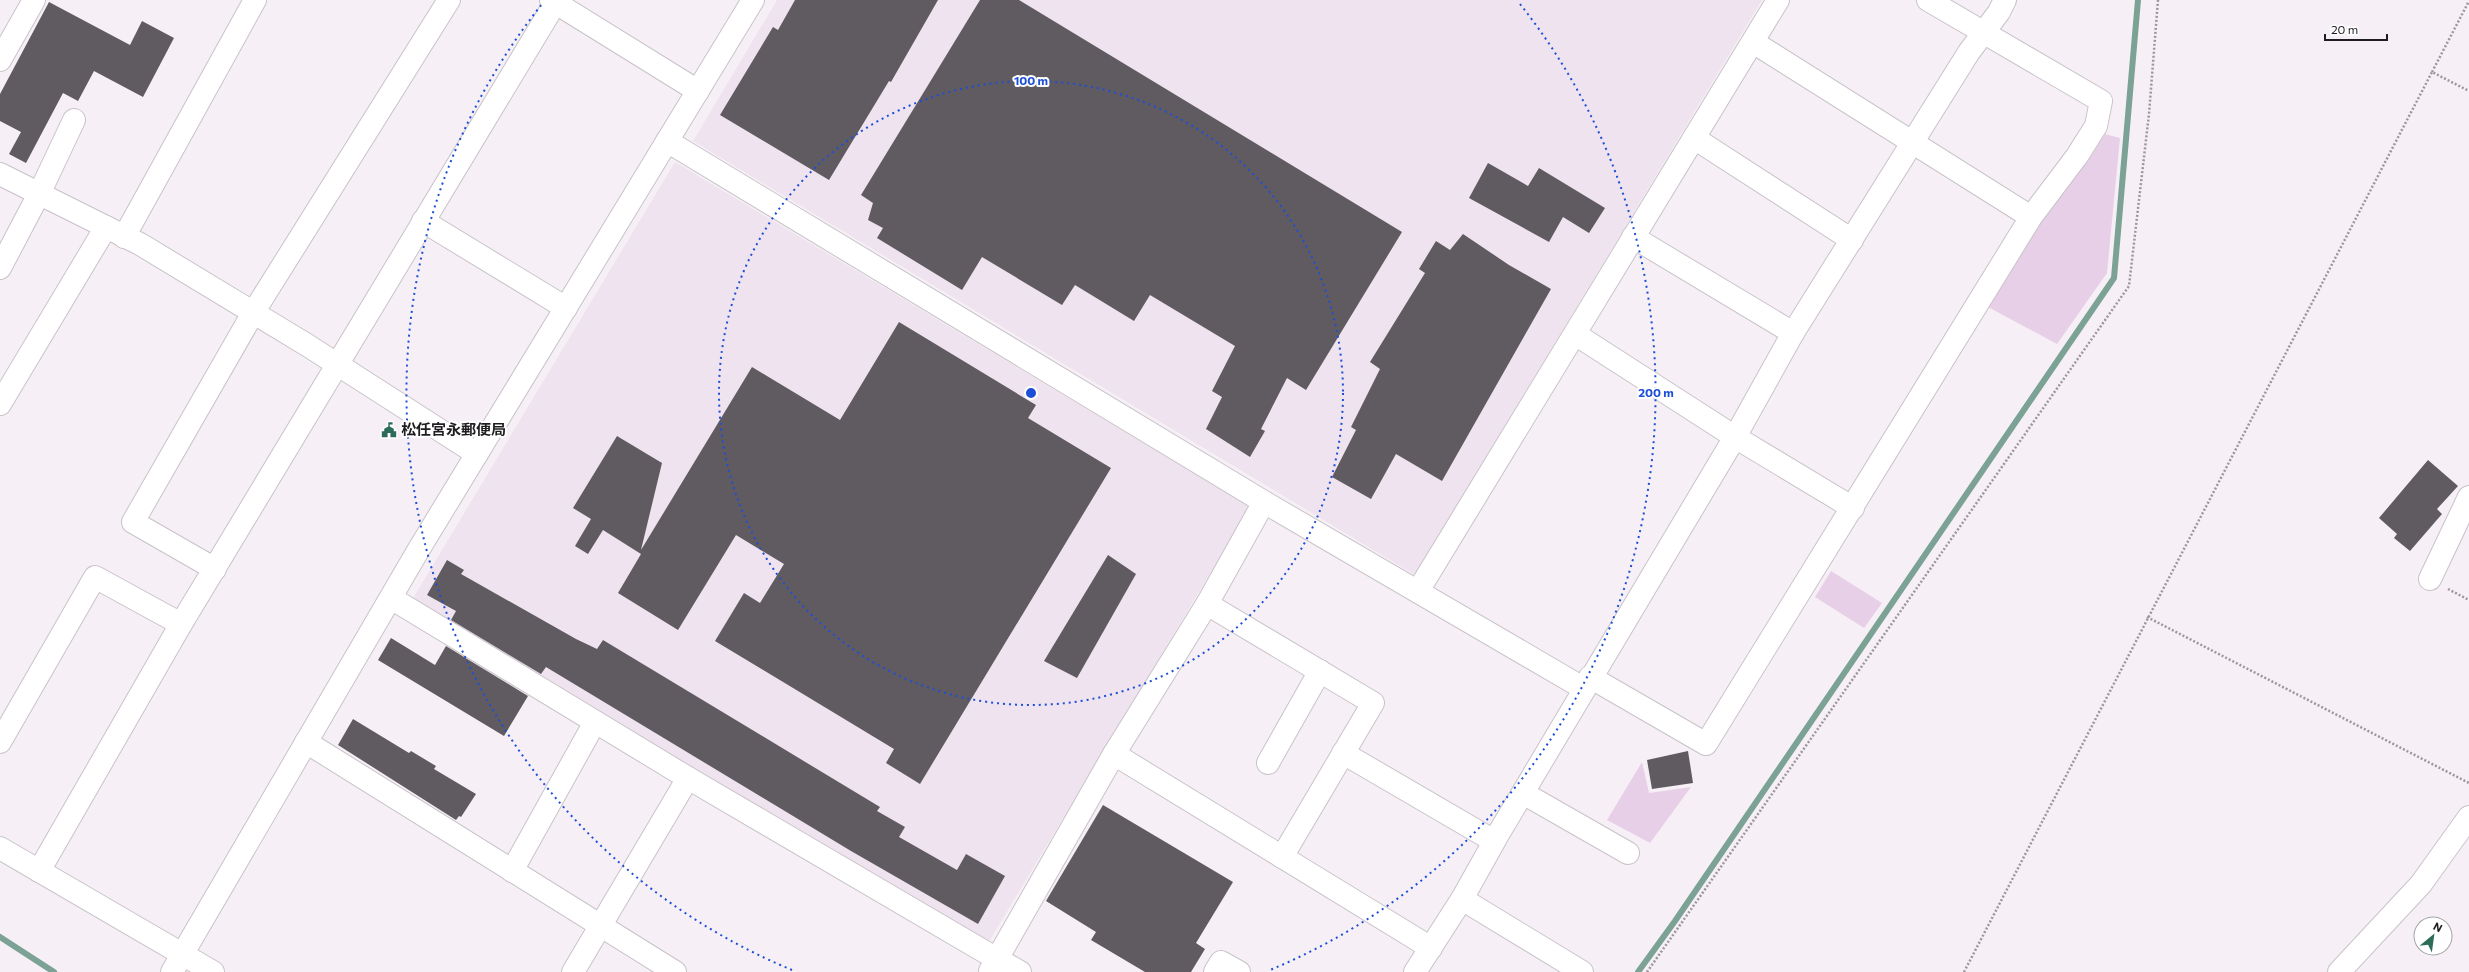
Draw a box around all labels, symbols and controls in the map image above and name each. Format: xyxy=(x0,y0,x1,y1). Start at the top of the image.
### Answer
scale bar xyxy=(2325,16,2387,42)
text: 20 m xyxy=(2331,22,2358,36)
text: 100 m xyxy=(1014,73,1048,87)
text: 200 m xyxy=(1638,385,1674,399)
centre of rings xyxy=(1024,386,1038,400)
place label: 松任宮永郵便局 xyxy=(401,420,506,438)
public building icon: 松任宮永郵便局 xyxy=(380,421,398,439)
north arrow xyxy=(2413,916,2453,956)
text: N xyxy=(2431,919,2445,935)

